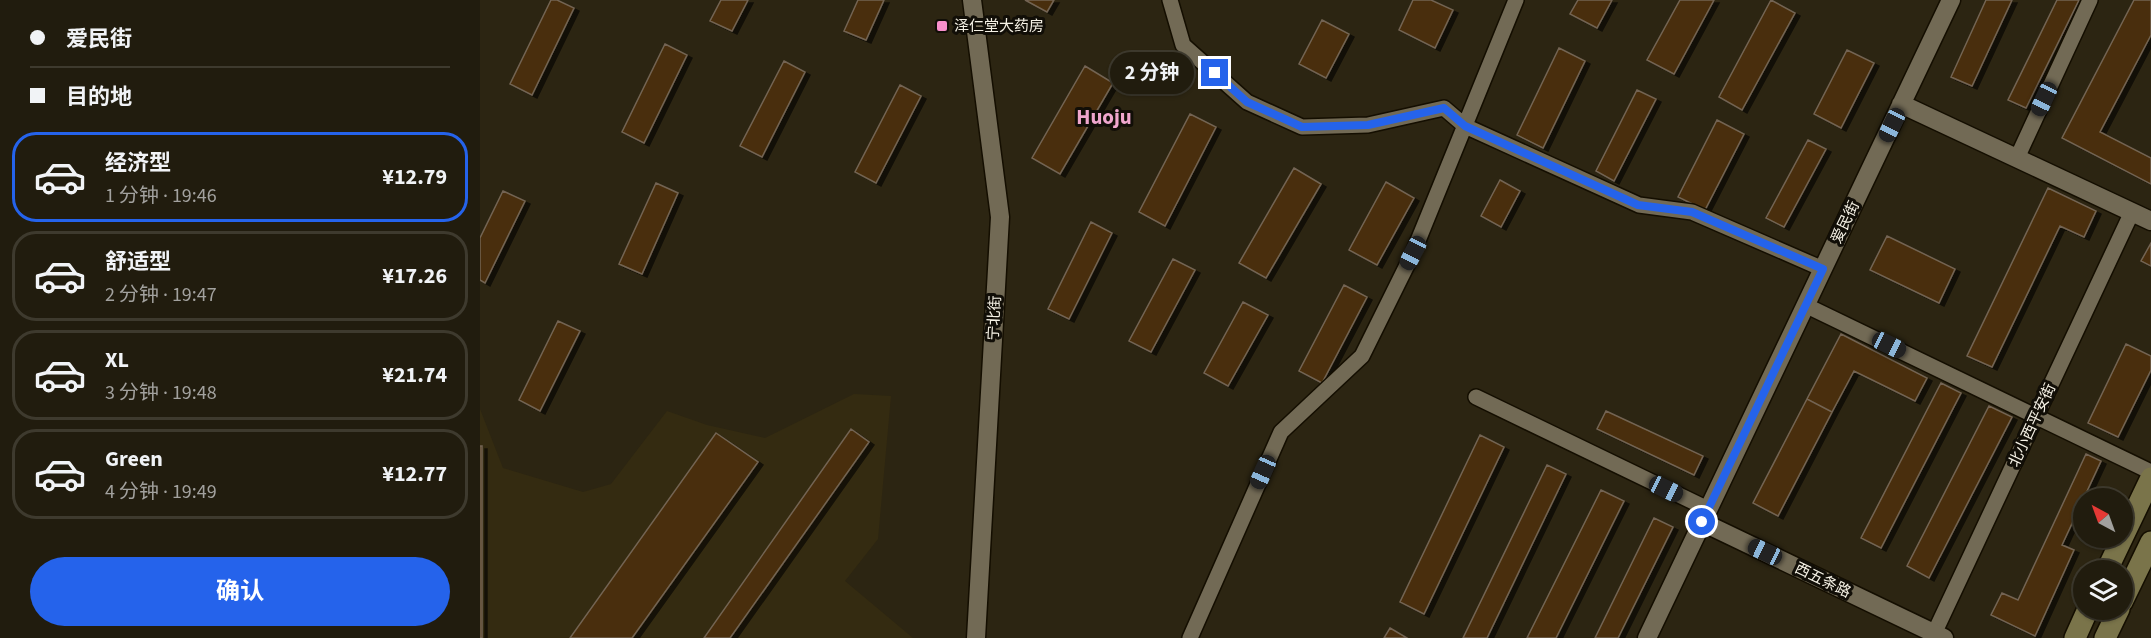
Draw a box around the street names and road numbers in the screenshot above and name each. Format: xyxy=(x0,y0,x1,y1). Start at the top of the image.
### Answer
street label: 爱民街 xyxy=(1826,197,1865,247)
street label: 宁北街 xyxy=(983,295,1006,341)
street label: 北小西平安街 xyxy=(2004,380,2061,470)
street label: 西五条路 xyxy=(1791,558,1854,603)

